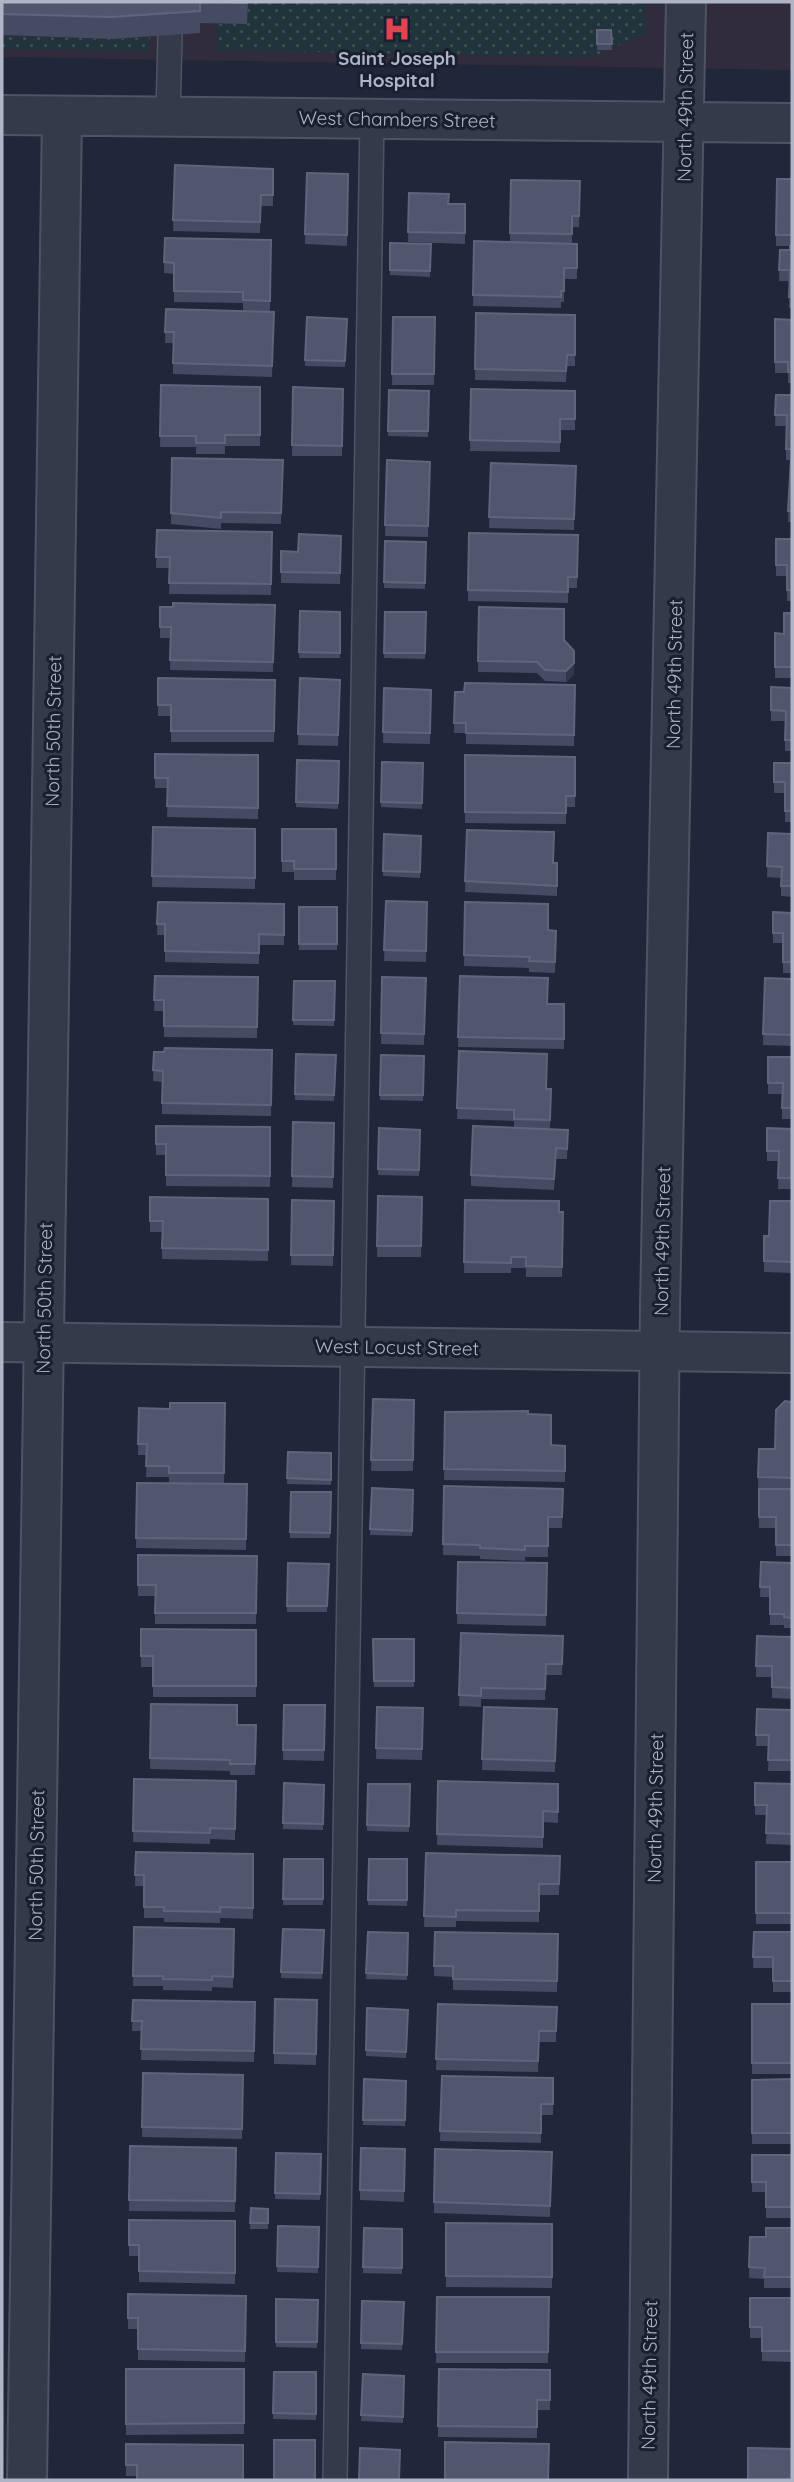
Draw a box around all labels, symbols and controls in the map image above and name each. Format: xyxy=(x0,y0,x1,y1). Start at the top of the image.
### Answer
hospital icon: Saint Joseph Hospital xyxy=(382,14,412,44)
street label: North 49th Street xyxy=(672,32,698,182)
place label: Saint Joseph Hospital xyxy=(338,46,456,92)
street label: West Chambers Street xyxy=(298,105,496,133)
street label: North 49th Street xyxy=(661,599,687,749)
street label: North 50th Street xyxy=(40,655,66,807)
street label: North 49th Street xyxy=(649,1166,675,1316)
street label: North 50th Street xyxy=(31,1222,57,1374)
street label: West Locust Street xyxy=(315,1334,479,1360)
street label: North 49th Street xyxy=(642,1733,668,1883)
street label: North 50th Street xyxy=(23,1789,49,1941)
street label: North 49th Street xyxy=(636,2300,662,2450)

